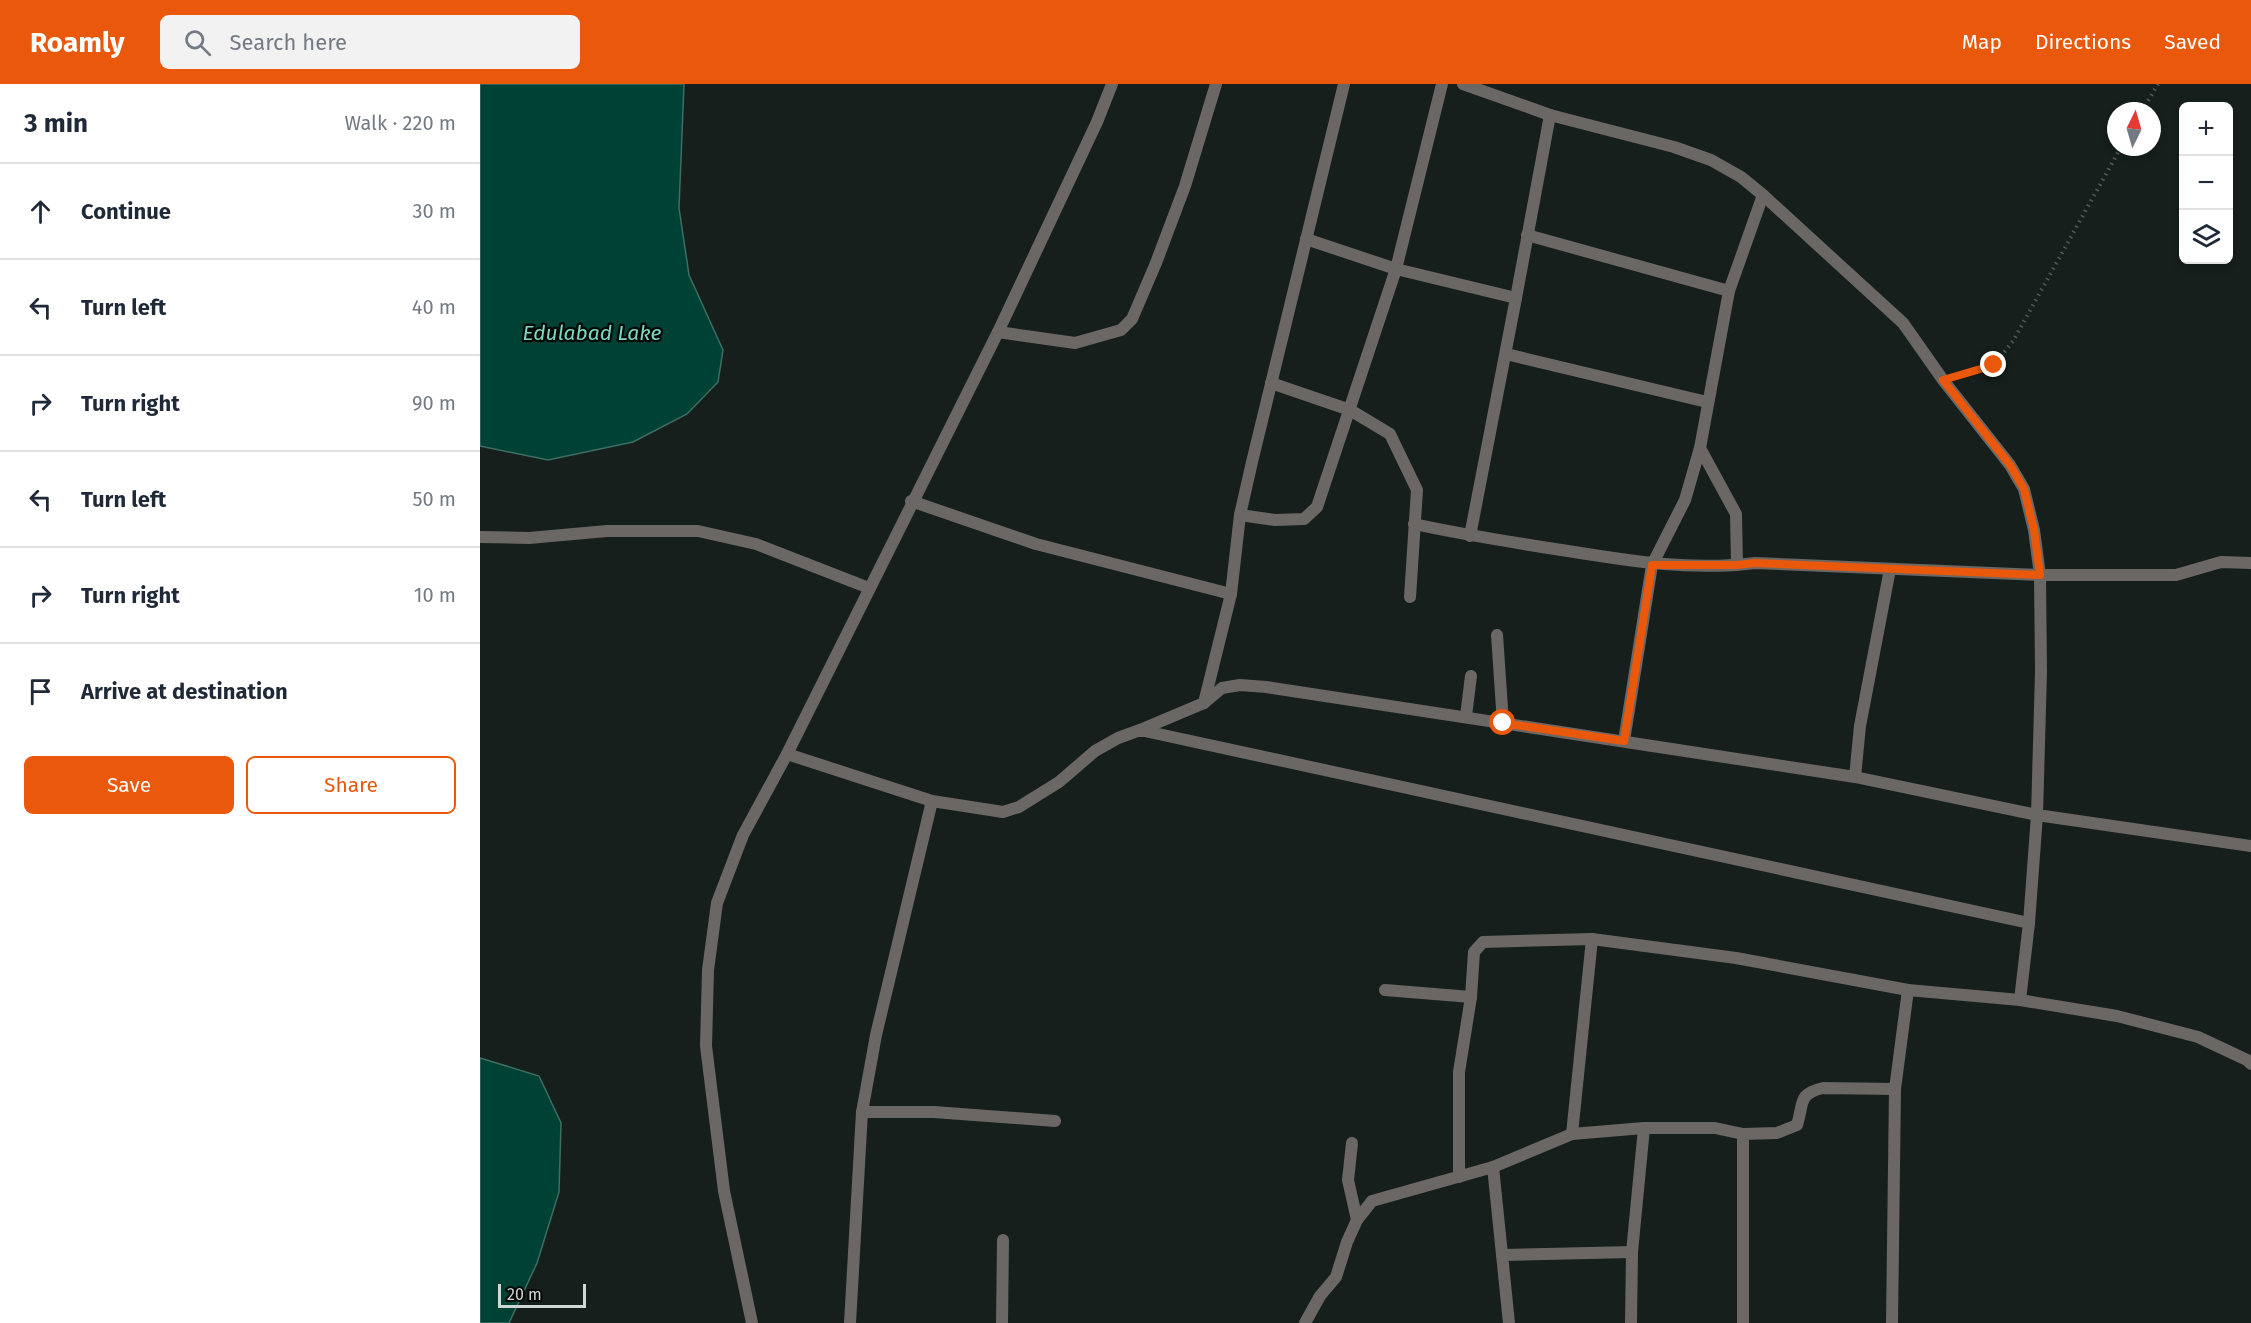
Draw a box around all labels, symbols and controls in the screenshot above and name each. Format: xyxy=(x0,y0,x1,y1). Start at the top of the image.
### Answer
search box xyxy=(160,15,580,69)
text: Roamly xyxy=(30,26,124,59)
icon: search xyxy=(181,26,214,59)
text: Search here xyxy=(229,29,347,56)
text: Map xyxy=(1962,29,2002,55)
text: Directions xyxy=(2035,29,2131,55)
text: Saved xyxy=(2164,29,2221,55)
north arrow xyxy=(2107,102,2161,156)
map controls xyxy=(2179,102,2233,264)
button: + xyxy=(2179,102,2233,156)
text: 3 min xyxy=(24,108,88,139)
text: Walk · 220 m xyxy=(345,111,456,135)
button: − xyxy=(2179,156,2233,210)
icon: ahead xyxy=(24,195,57,228)
text: Continue xyxy=(81,198,171,225)
text: 30 m xyxy=(412,199,456,223)
button: layers xyxy=(2179,210,2233,264)
icon: left xyxy=(24,291,57,324)
text: Turn left xyxy=(81,294,166,321)
text: 40 m xyxy=(412,295,456,319)
water label: Edulabad Lake xyxy=(523,320,662,346)
route end xyxy=(1980,351,2006,377)
icon: right xyxy=(24,387,57,420)
text: Turn right xyxy=(81,390,180,417)
text: 90 m xyxy=(412,391,456,415)
icon: left xyxy=(24,483,57,516)
text: Turn left xyxy=(81,486,166,513)
text: 50 m xyxy=(412,487,456,511)
icon: right xyxy=(24,579,57,612)
text: Turn right xyxy=(81,582,180,609)
text: 10 m xyxy=(414,583,456,607)
icon: arrive xyxy=(24,675,57,708)
text: Arrive at destination xyxy=(81,678,288,705)
route start xyxy=(1489,709,1515,735)
button: Save xyxy=(24,756,234,814)
button: Share xyxy=(246,756,456,814)
scale bar xyxy=(498,1281,586,1308)
text: 20 m xyxy=(507,1285,542,1304)

